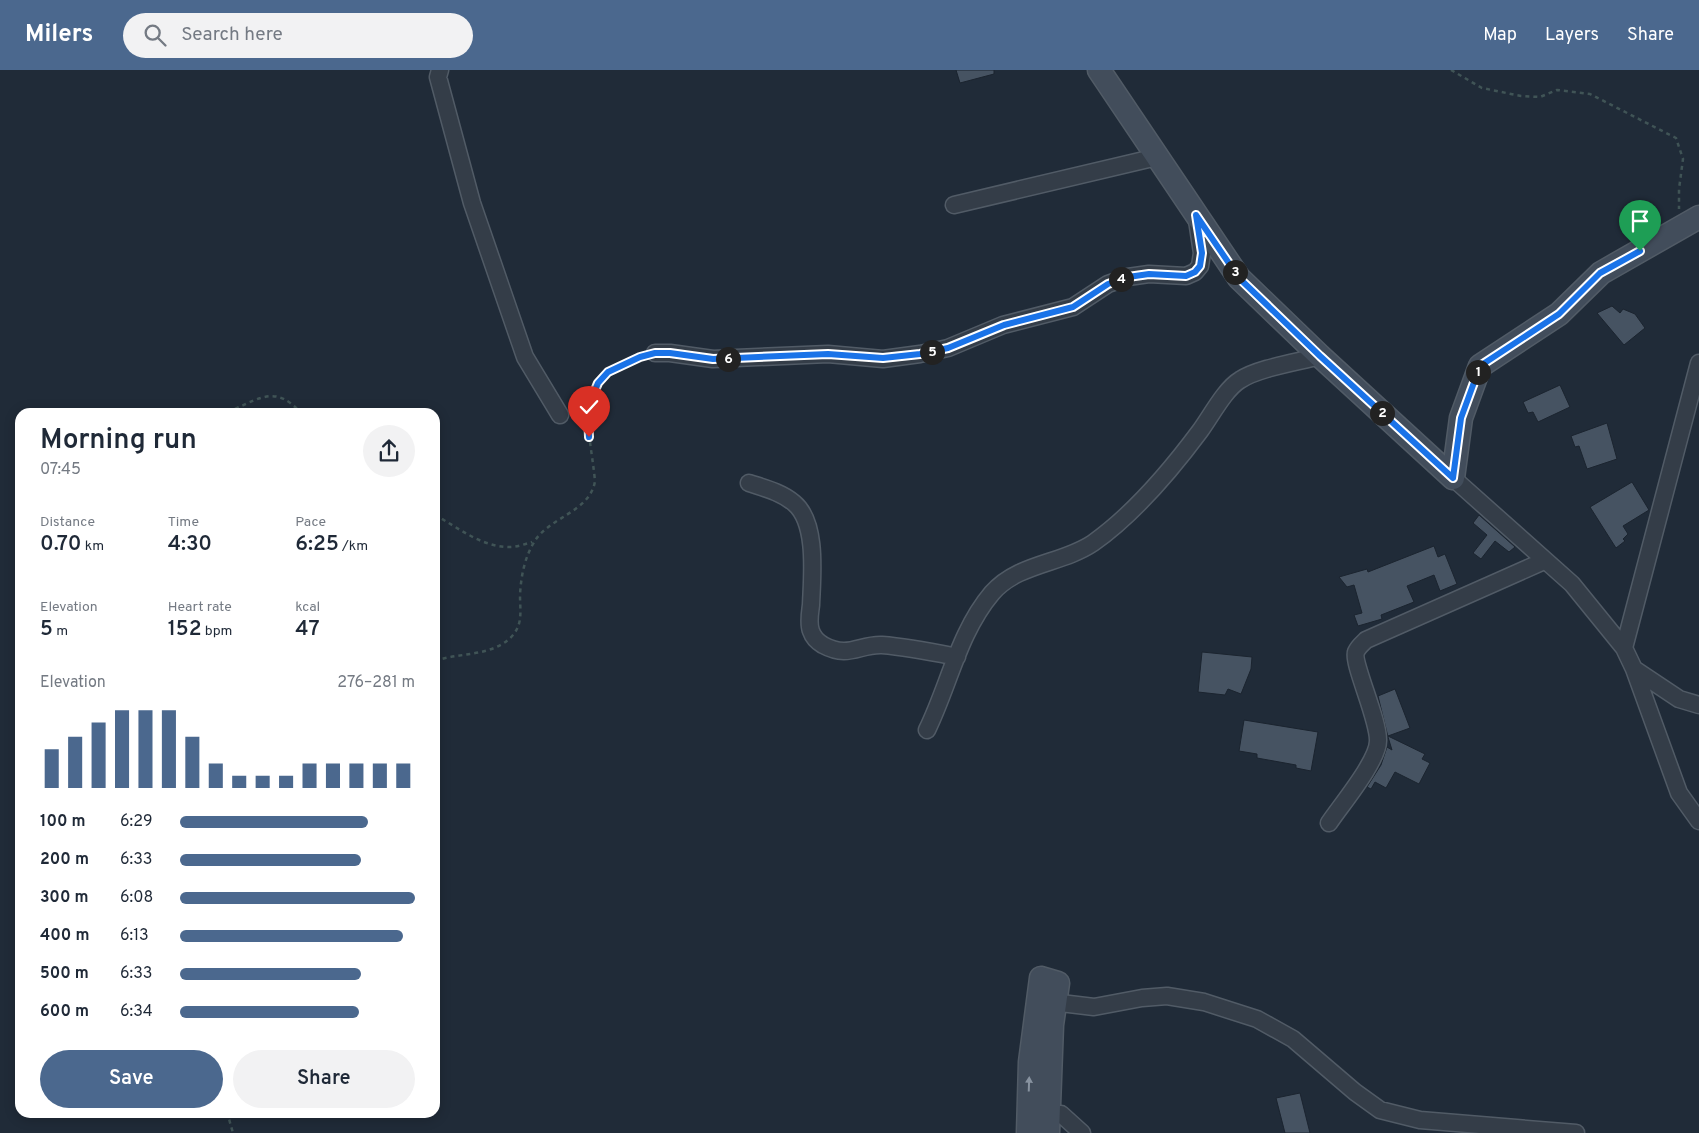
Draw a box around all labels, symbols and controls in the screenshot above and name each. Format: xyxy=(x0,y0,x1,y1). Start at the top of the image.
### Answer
search box xyxy=(123,13,473,58)
text: Milers xyxy=(25,20,93,50)
icon: search xyxy=(141,21,169,49)
text: Search here xyxy=(181,23,283,47)
text: Map xyxy=(1483,24,1517,47)
text: Layers xyxy=(1545,24,1599,47)
text: Share xyxy=(1627,24,1674,47)
pin xyxy=(1619,200,1661,251)
icon: arrive xyxy=(1626,207,1654,235)
pin: 3 xyxy=(1222,260,1248,284)
text: 3 xyxy=(1231,264,1240,281)
pin: 4 xyxy=(1108,266,1134,292)
text: 4 xyxy=(1117,271,1126,288)
pin: 5 xyxy=(920,340,944,364)
text: 5 xyxy=(928,344,937,361)
pin: 6 xyxy=(716,346,740,372)
text: 6 xyxy=(724,351,733,368)
pin: 1 xyxy=(1466,360,1490,384)
text: 1 xyxy=(1476,364,1481,381)
pin xyxy=(568,386,610,437)
icon: check xyxy=(575,393,603,421)
pin: 2 xyxy=(1370,400,1394,426)
text: 2 xyxy=(1378,405,1387,422)
text: Morning run xyxy=(40,423,197,459)
button: share xyxy=(363,425,415,477)
text: 07:45 xyxy=(40,460,81,480)
text: Distance xyxy=(40,514,95,531)
text: Time xyxy=(168,514,199,531)
text: Pace xyxy=(295,514,326,531)
text: 0.70 xyxy=(40,531,81,558)
text: 4:30 xyxy=(168,531,212,558)
text: 6:25 xyxy=(295,531,339,558)
text: km xyxy=(81,538,104,555)
text: /km xyxy=(339,538,368,555)
text: Elevation xyxy=(40,599,98,616)
text: Heart rate xyxy=(168,599,232,616)
text: kcal xyxy=(295,599,320,616)
text: 5 xyxy=(40,616,53,643)
text: 152 xyxy=(168,616,202,643)
text: 47 xyxy=(295,616,320,643)
text: m xyxy=(53,623,68,640)
text: bpm xyxy=(202,623,232,640)
text: Elevation xyxy=(40,673,106,693)
text: 276–281 m xyxy=(337,673,415,693)
text: 100 m xyxy=(40,812,86,832)
text: 6:29 xyxy=(120,812,153,832)
text: 200 m xyxy=(40,850,89,870)
text: 6:33 xyxy=(120,850,152,870)
text: 300 m xyxy=(40,888,88,908)
text: 6:08 xyxy=(120,888,153,908)
text: 400 m xyxy=(40,926,89,946)
text: 6:13 xyxy=(120,926,149,946)
text: 500 m xyxy=(40,964,89,984)
text: 6:33 xyxy=(120,964,152,984)
text: 600 m xyxy=(40,1002,89,1022)
text: 6:34 xyxy=(120,1002,153,1022)
button: Save xyxy=(40,1050,223,1108)
button: Share xyxy=(233,1050,415,1108)
one-way arrow xyxy=(1026,1076,1034,1092)

